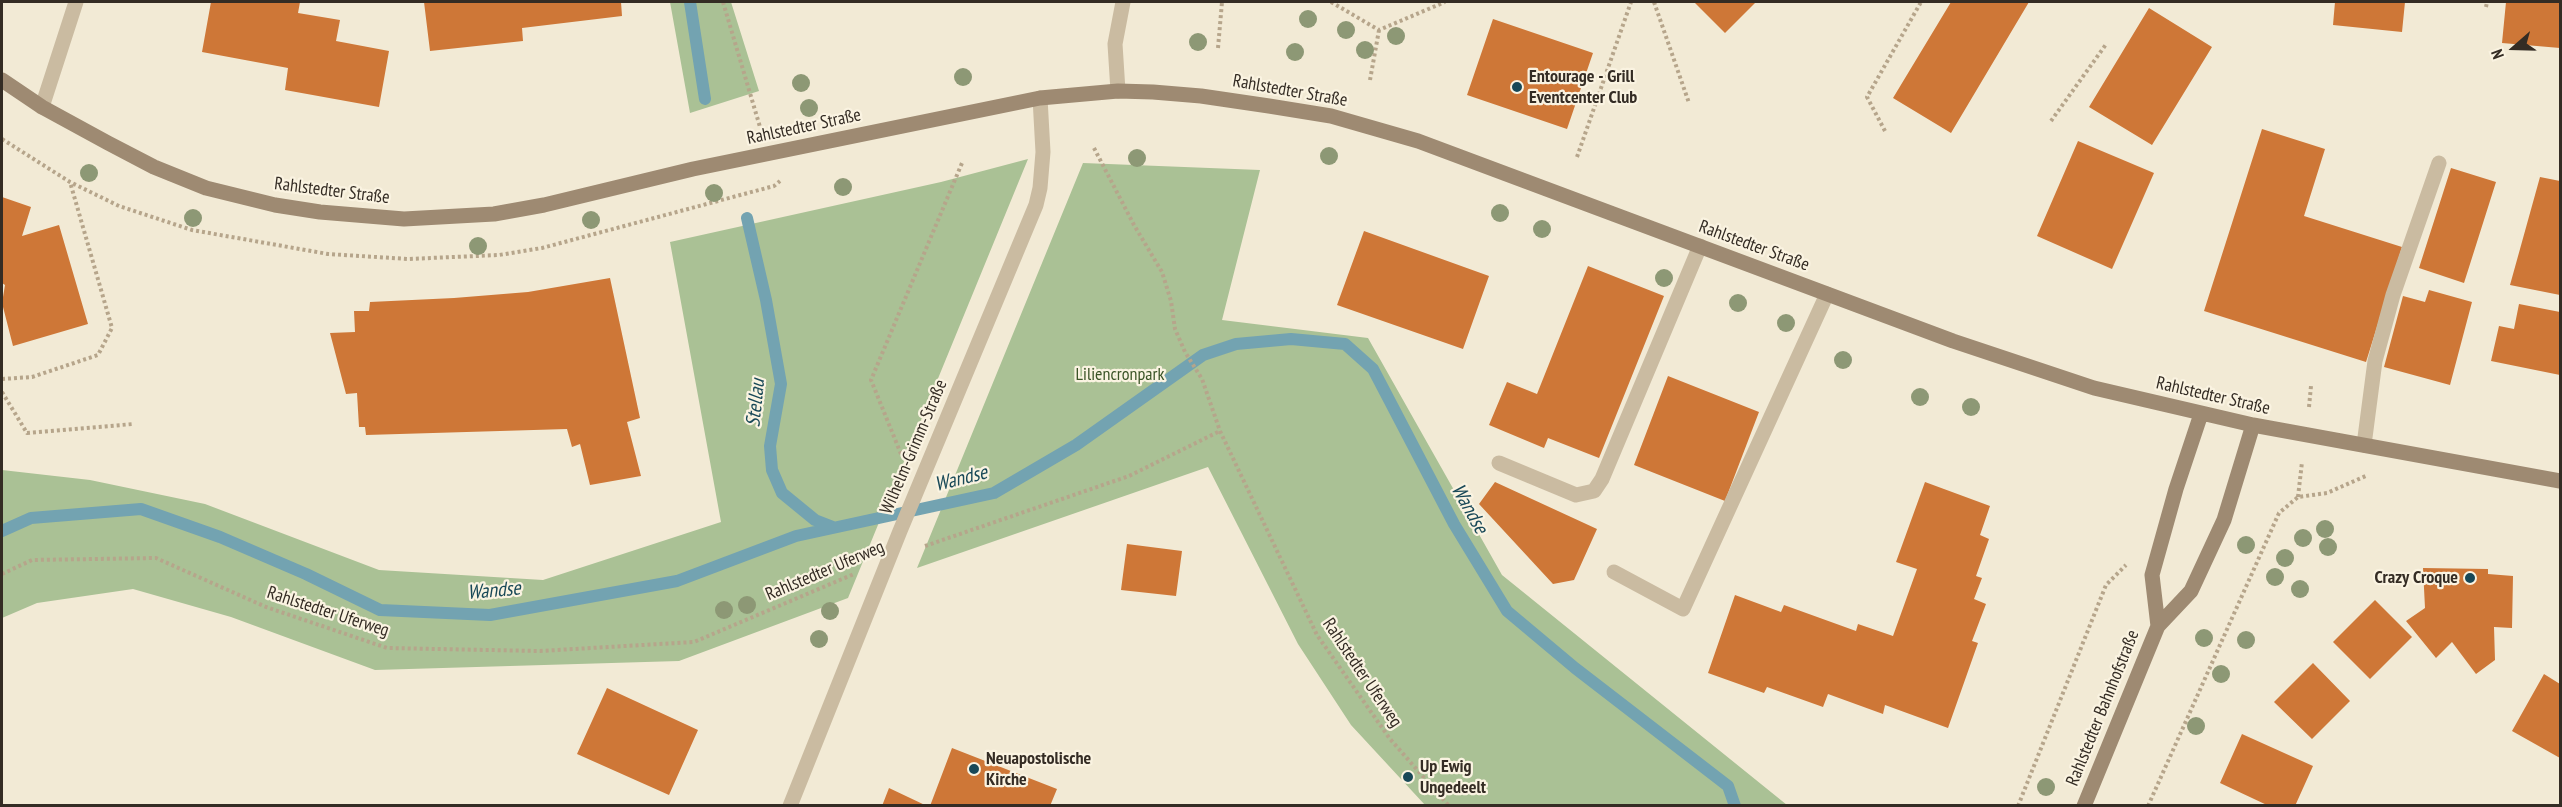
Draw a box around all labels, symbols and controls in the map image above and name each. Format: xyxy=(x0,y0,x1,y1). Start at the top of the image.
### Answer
north arrow xyxy=(2484,18,2544,78)
text: N xyxy=(2486,47,2508,62)
place label: Entourage - Grill Eventcenter Club xyxy=(1529,66,1637,109)
street label: Rahlstedter Straße xyxy=(1231,70,1349,112)
marker: Entourage - Grill Eventcenter Club xyxy=(1510,80,1524,94)
street label: Rahlstedter Straße xyxy=(745,104,863,150)
street label: Rahlstedter Straße xyxy=(273,173,391,209)
street label: Rahlstedter Straße xyxy=(1696,216,1812,276)
park label: Liliencronpark xyxy=(1076,364,1164,386)
street label: Rahlstedter Straße xyxy=(2154,372,2272,420)
street label: Wilhelm-Grimm-Straße xyxy=(876,376,952,518)
water label: Stellau xyxy=(742,378,770,428)
water label: Wandse xyxy=(932,461,990,497)
water label: Wandse xyxy=(1446,480,1492,538)
street label: Rahlstedter Uferweg xyxy=(762,536,888,606)
place label: Crazy Croque xyxy=(2374,567,2458,589)
marker: Crazy Croque xyxy=(2463,571,2477,585)
water label: Wandse xyxy=(466,577,522,605)
street label: Rahlstedter Uferweg xyxy=(264,582,392,642)
street label: Rahlstedter Uferweg xyxy=(1318,614,1406,732)
street label: Rahlstedter Bahnhofstraße xyxy=(2062,627,2144,789)
place label: Neuapostolische Kirche xyxy=(986,748,1091,790)
place label: Up Ewig Ungedeelt xyxy=(1420,756,1486,798)
marker: Neuapostolische Kirche xyxy=(967,762,981,776)
marker: Up Ewig Ungedeelt xyxy=(1401,770,1415,784)

